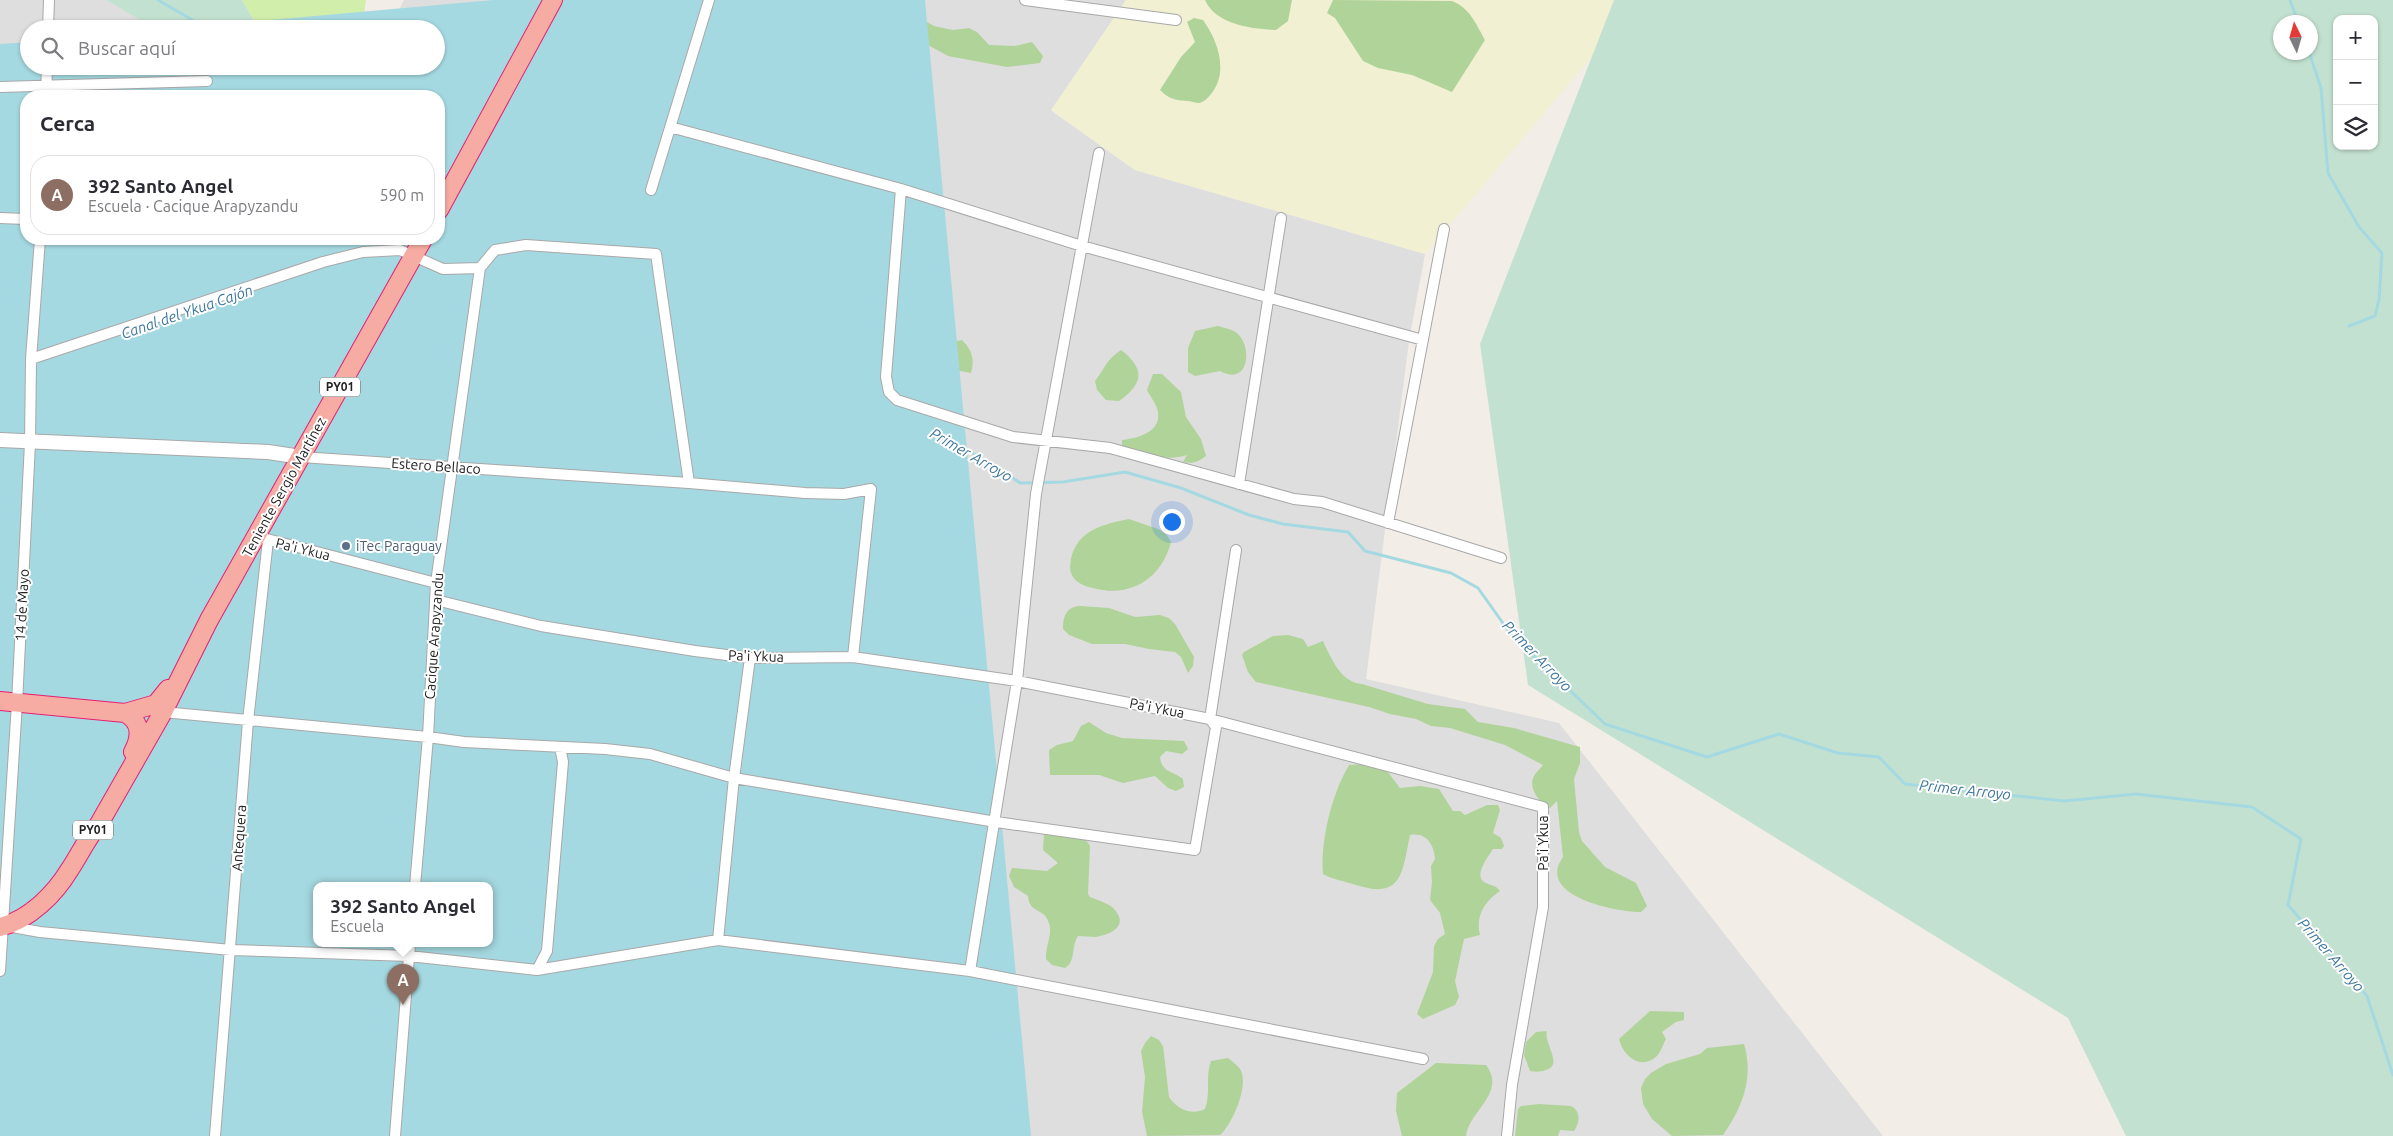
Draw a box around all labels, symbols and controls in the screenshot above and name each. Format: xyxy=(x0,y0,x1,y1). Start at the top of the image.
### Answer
north arrow xyxy=(2273,15,2318,60)
map controls xyxy=(2333,15,2378,150)
button: + xyxy=(2333,15,2378,60)
search box xyxy=(20,20,445,75)
icon: search xyxy=(38,34,66,62)
text: Buscar aquí xyxy=(78,37,176,59)
button: − xyxy=(2333,60,2378,105)
button: layers xyxy=(2333,105,2378,150)
text: Cerca xyxy=(40,111,95,135)
text: 392 Santo Angel xyxy=(88,175,233,197)
text: A xyxy=(51,186,63,204)
text: 590 m xyxy=(379,186,424,204)
text: Escuela · Cacique Arapyzandu xyxy=(88,197,298,215)
water label: Canal del Ykua Cajón xyxy=(119,281,255,342)
road number: PY01 xyxy=(320,378,360,397)
street label: Teniente Sergio Martínez xyxy=(239,414,329,560)
water label: Primer Arroyo xyxy=(927,424,1015,485)
street label: Estero Bellaco xyxy=(391,455,481,477)
your location xyxy=(1159,509,1185,535)
street label: Pa'i Ykua xyxy=(274,535,332,563)
place label: iTec Paraguay xyxy=(356,538,442,554)
marker: iTec Paraguay xyxy=(340,540,352,552)
street label: 14 de Mayo xyxy=(12,568,32,642)
street label: Cacique Arapyzandu xyxy=(422,572,446,700)
water label: Primer Arroyo xyxy=(1499,617,1575,695)
street label: Pa'i Ykua xyxy=(728,647,784,665)
street label: Pa'i Ykua xyxy=(1128,695,1186,721)
water label: Primer Arroyo xyxy=(1919,776,2012,803)
street label: Antequera xyxy=(229,804,249,872)
street label: Pa'i Ykua xyxy=(1535,815,1551,871)
road number: PY01 xyxy=(73,820,113,840)
popup xyxy=(313,882,493,947)
text: 392 Santo Angel xyxy=(330,895,476,917)
water label: Primer Arroyo xyxy=(2295,914,2368,995)
text: Escuela xyxy=(330,917,384,935)
pin: A xyxy=(387,964,419,1005)

